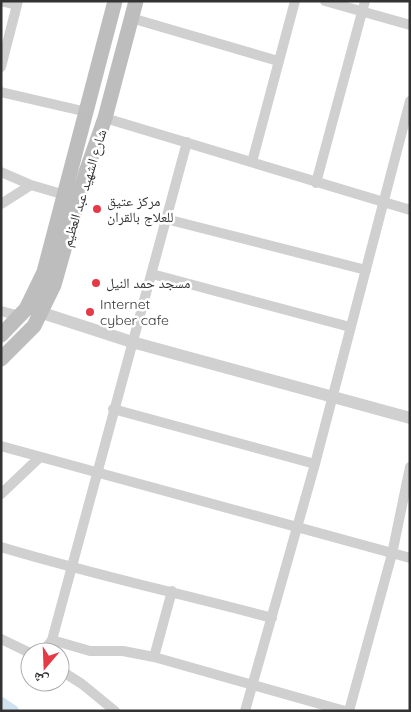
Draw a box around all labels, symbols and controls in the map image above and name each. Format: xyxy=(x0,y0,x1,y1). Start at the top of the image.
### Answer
street label: شارع الشهيد عبد العظيم xyxy=(58,127,111,249)
place label: مركز عتيق للعلاج بالقران xyxy=(107,192,173,227)
marker: مركز عتيق للعلاج بالقران xyxy=(91,203,103,215)
place label: مسجد حمد النيل xyxy=(106,274,190,292)
marker: مسجد حمد النيل xyxy=(90,277,102,289)
place label: Internet cyber cafe xyxy=(100,295,169,329)
marker: Internet cyber cafe xyxy=(84,306,96,318)
north arrow xyxy=(20,642,70,692)
text: ش xyxy=(31,668,51,690)

